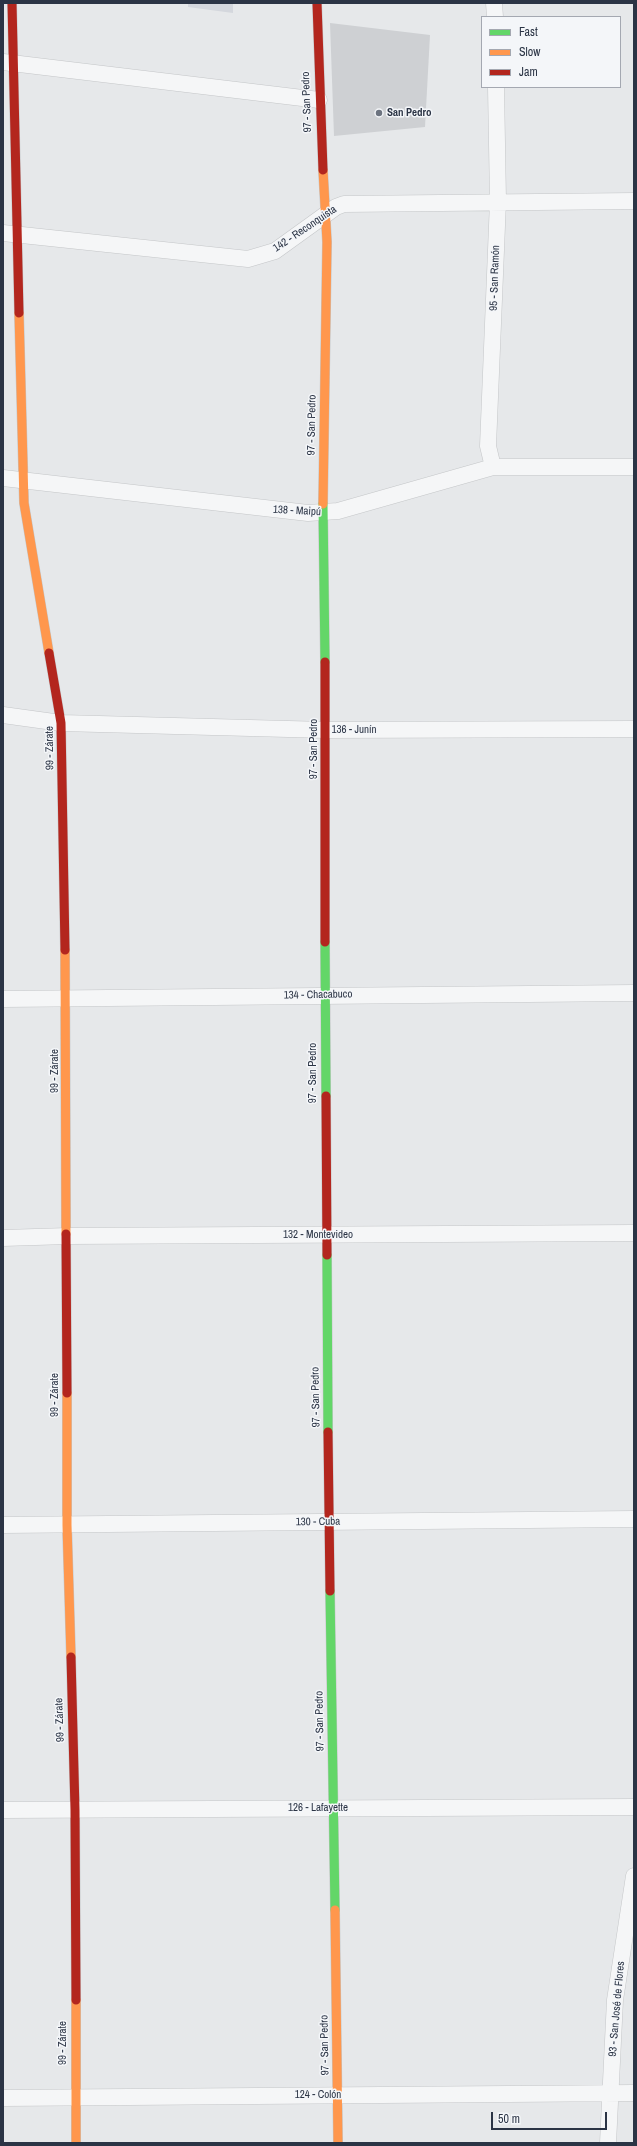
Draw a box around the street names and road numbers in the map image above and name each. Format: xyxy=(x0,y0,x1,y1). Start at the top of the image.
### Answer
street label: 97 - San Pedro xyxy=(299,71,315,133)
street label: 142 - Reconquista xyxy=(271,203,339,255)
street label: 95 - San Ramón xyxy=(487,245,503,311)
street label: 97 - San Pedro xyxy=(305,395,319,455)
street label: 138 - Maipú xyxy=(273,503,321,519)
street label: 97 - San Pedro xyxy=(307,719,321,779)
street label: 136 - Junín xyxy=(331,723,377,737)
street label: 99 - Zárate xyxy=(43,726,57,770)
street label: 134 - Chacabuco xyxy=(284,988,352,1002)
street label: 97 - San Pedro xyxy=(306,1043,320,1103)
street label: 99 - Zárate xyxy=(48,1049,62,1093)
street label: 132 - Montevideo xyxy=(283,1228,353,1242)
street label: 97 - San Pedro xyxy=(309,1367,323,1427)
street label: 99 - Zárate xyxy=(48,1373,62,1417)
street label: 130 - Cuba xyxy=(296,1515,340,1529)
street label: 97 - San Pedro xyxy=(313,1691,327,1751)
street label: 99 - Zárate xyxy=(53,1698,67,1742)
street label: 126 - Lafayette xyxy=(288,1801,348,1815)
street label: 93 - San José de Flores xyxy=(606,1961,628,2057)
street label: 97 - San Pedro xyxy=(318,2015,332,2075)
street label: 99 - Zárate xyxy=(56,2021,70,2065)
street label: 124 - Colón xyxy=(295,2088,341,2102)

